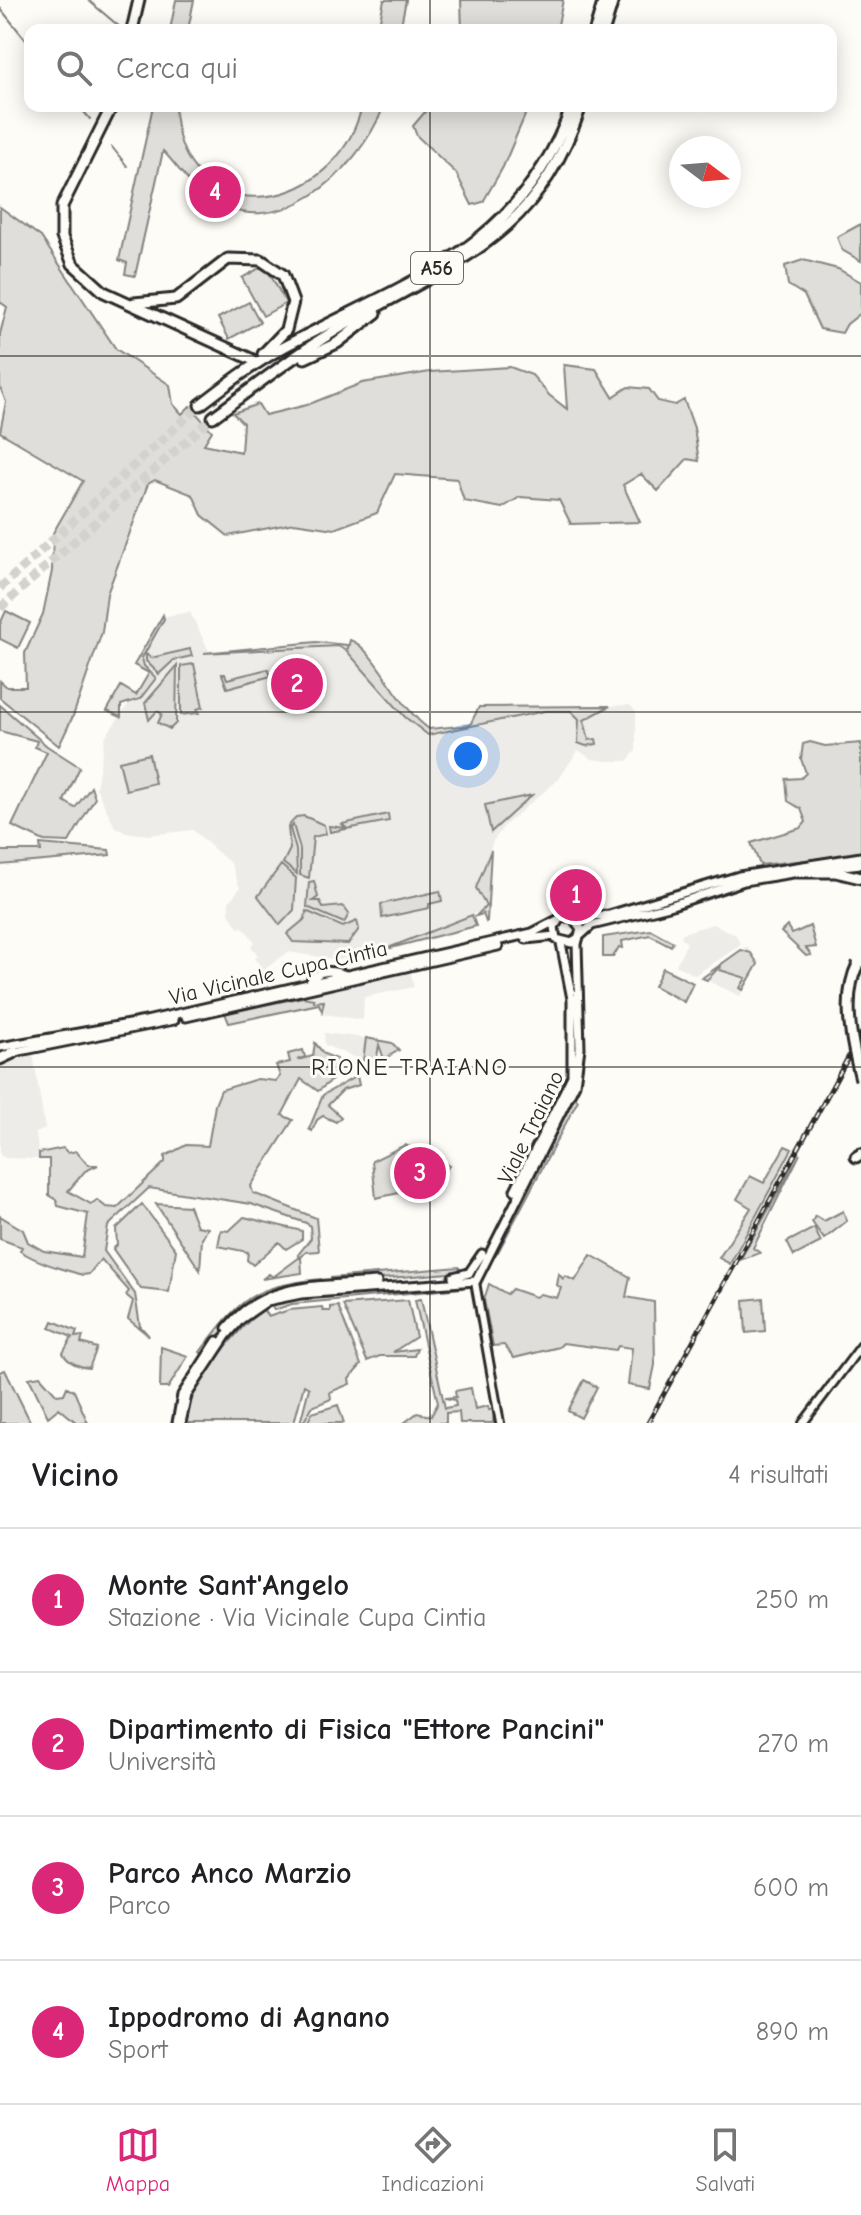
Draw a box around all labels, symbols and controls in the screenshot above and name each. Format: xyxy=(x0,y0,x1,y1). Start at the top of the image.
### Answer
search box xyxy=(24,24,837,112)
icon: search xyxy=(52,46,96,90)
text: Cerca qui xyxy=(116,51,238,86)
north arrow xyxy=(669,136,741,208)
pin: 4 xyxy=(189,162,241,222)
road number: A56 xyxy=(411,252,463,284)
pin: 2 xyxy=(271,654,323,714)
your location xyxy=(448,736,488,776)
pin: 1 xyxy=(550,865,602,925)
street label: Via Vicinale Cupa Cintia xyxy=(167,935,390,1011)
district label: RIONE TRAIANO xyxy=(311,1053,509,1081)
street label: Viale Traiano xyxy=(492,1067,569,1188)
pin: 3 xyxy=(394,1143,446,1203)
text: Vicino xyxy=(32,1455,119,1495)
text: 4 risultati xyxy=(728,1460,829,1490)
text: Monte Sant'Angelo xyxy=(108,1568,349,1603)
text: 1 xyxy=(53,1585,63,1615)
text: 250 m xyxy=(755,1585,829,1615)
text: Stazione · Via Vicinale Cupa Cintia xyxy=(108,1603,486,1633)
text: Dipartimento di Fisica "Ettore Pancini" xyxy=(108,1712,604,1747)
text: 2 xyxy=(52,1729,64,1759)
text: 270 m xyxy=(757,1729,829,1759)
text: Università xyxy=(108,1747,217,1777)
text: Parco Anco Marzio xyxy=(108,1856,352,1891)
text: 3 xyxy=(52,1873,64,1903)
text: 600 m xyxy=(753,1873,829,1903)
text: Parco xyxy=(108,1891,171,1921)
text: Ippodromo di Agnano xyxy=(108,2000,390,2035)
text: 4 xyxy=(52,2017,64,2047)
text: 890 m xyxy=(756,2017,829,2047)
text: Sport xyxy=(108,2035,168,2065)
tab: Mappa xyxy=(106,2123,170,2197)
tab: Indicazioni xyxy=(382,2123,484,2197)
tab: Salvati xyxy=(696,2123,755,2197)

